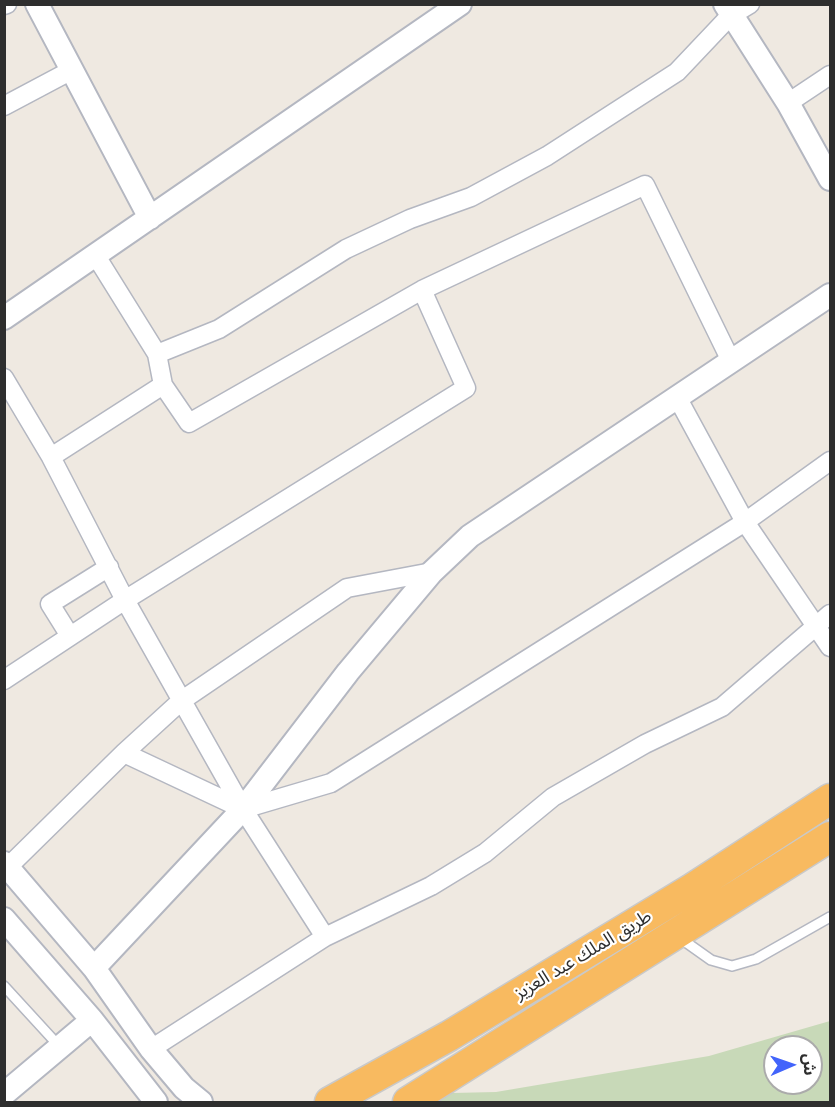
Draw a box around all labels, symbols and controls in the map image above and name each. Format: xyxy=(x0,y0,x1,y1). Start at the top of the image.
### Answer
street label: طريق الملك عبد العزيز xyxy=(510,905,656,1005)
north arrow xyxy=(763,1035,823,1095)
text: ش xyxy=(800,1053,819,1076)

